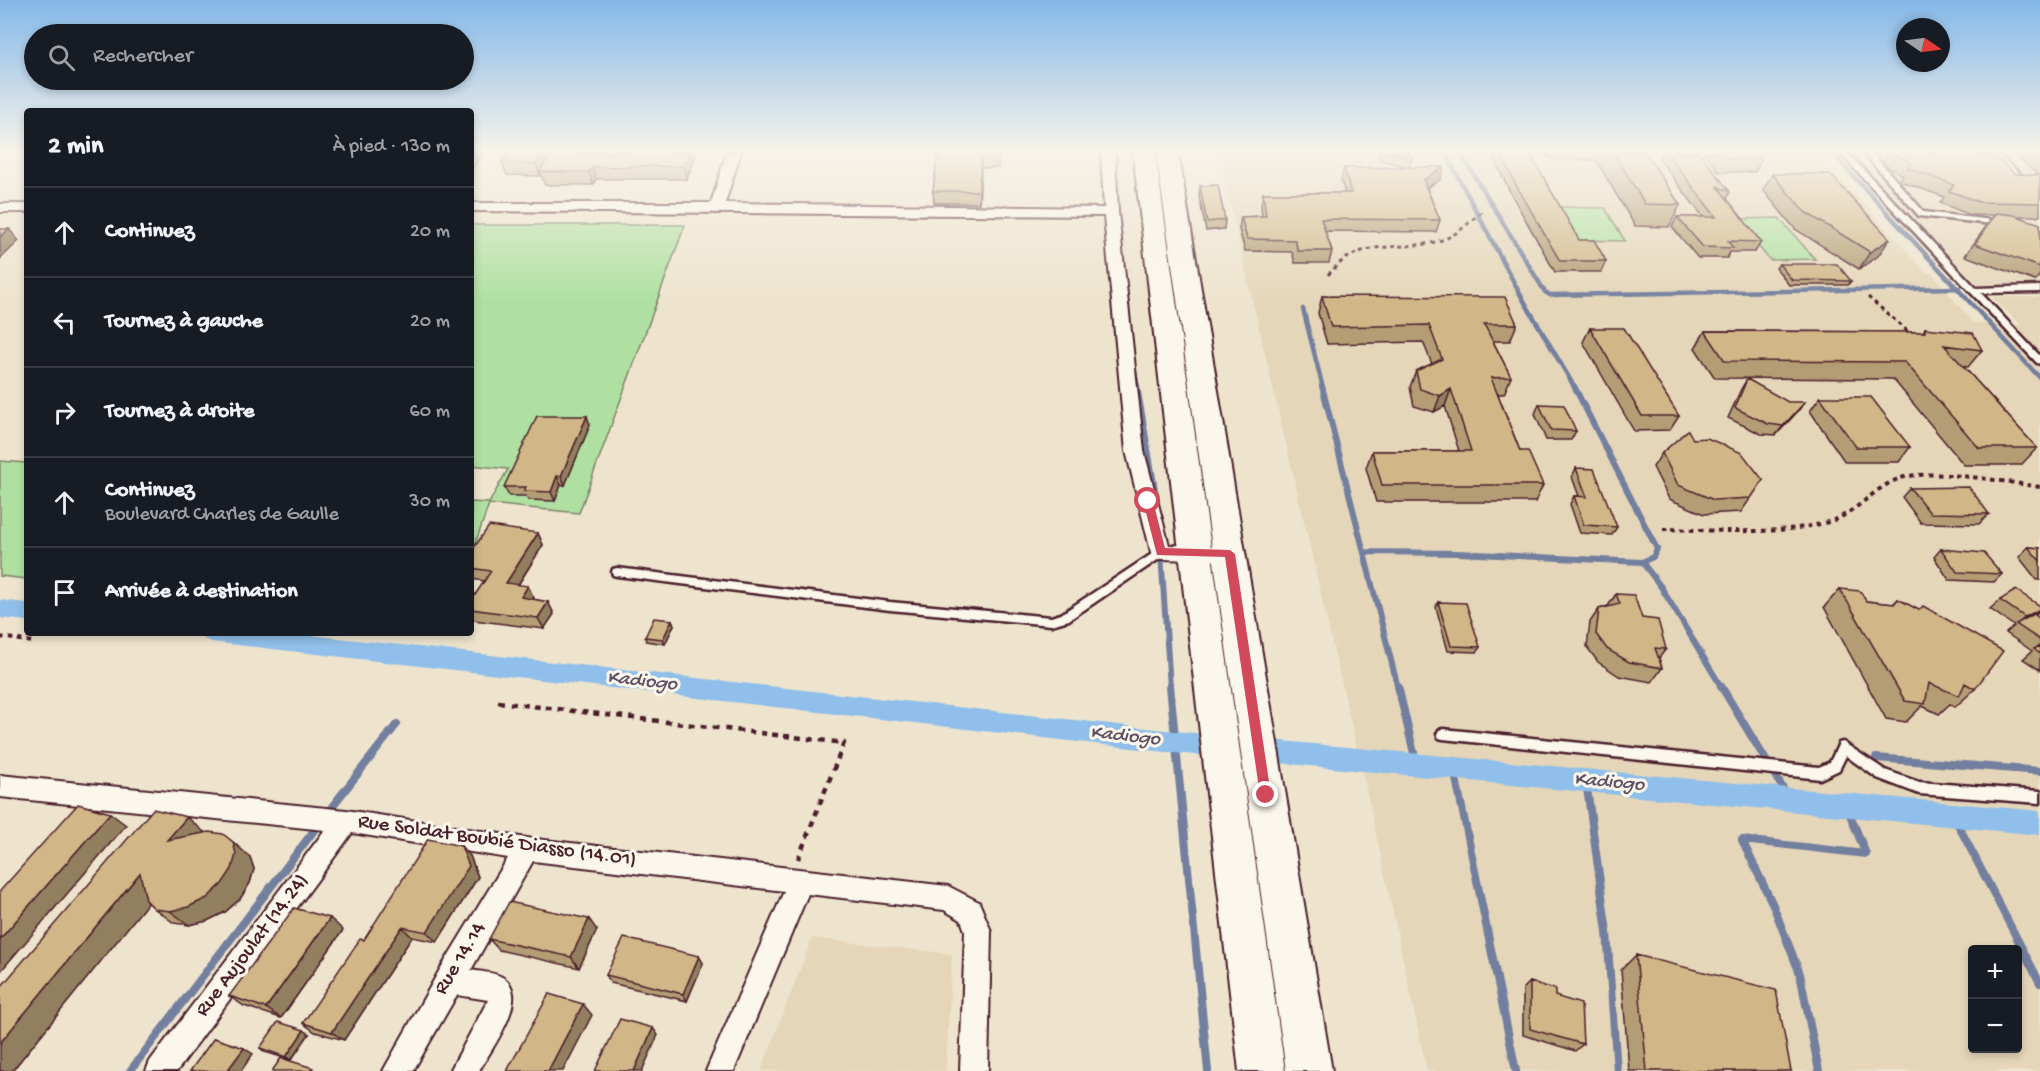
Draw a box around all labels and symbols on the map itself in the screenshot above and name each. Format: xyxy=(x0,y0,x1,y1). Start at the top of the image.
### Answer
north arrow xyxy=(1896,18,1950,72)
route start xyxy=(1134,487,1160,513)
water label: Kadiogo xyxy=(606,667,680,697)
water label: Kadiogo xyxy=(1089,722,1163,752)
water label: Kadiogo xyxy=(1573,768,1647,798)
route end xyxy=(1252,781,1278,807)
street label: Rue Soldat Boubié Diasso (14.01) xyxy=(356,810,638,874)
street label: Rue Aujoulat (14.24) xyxy=(191,869,315,1023)
street label: Rue 14.14 xyxy=(430,918,492,1000)

